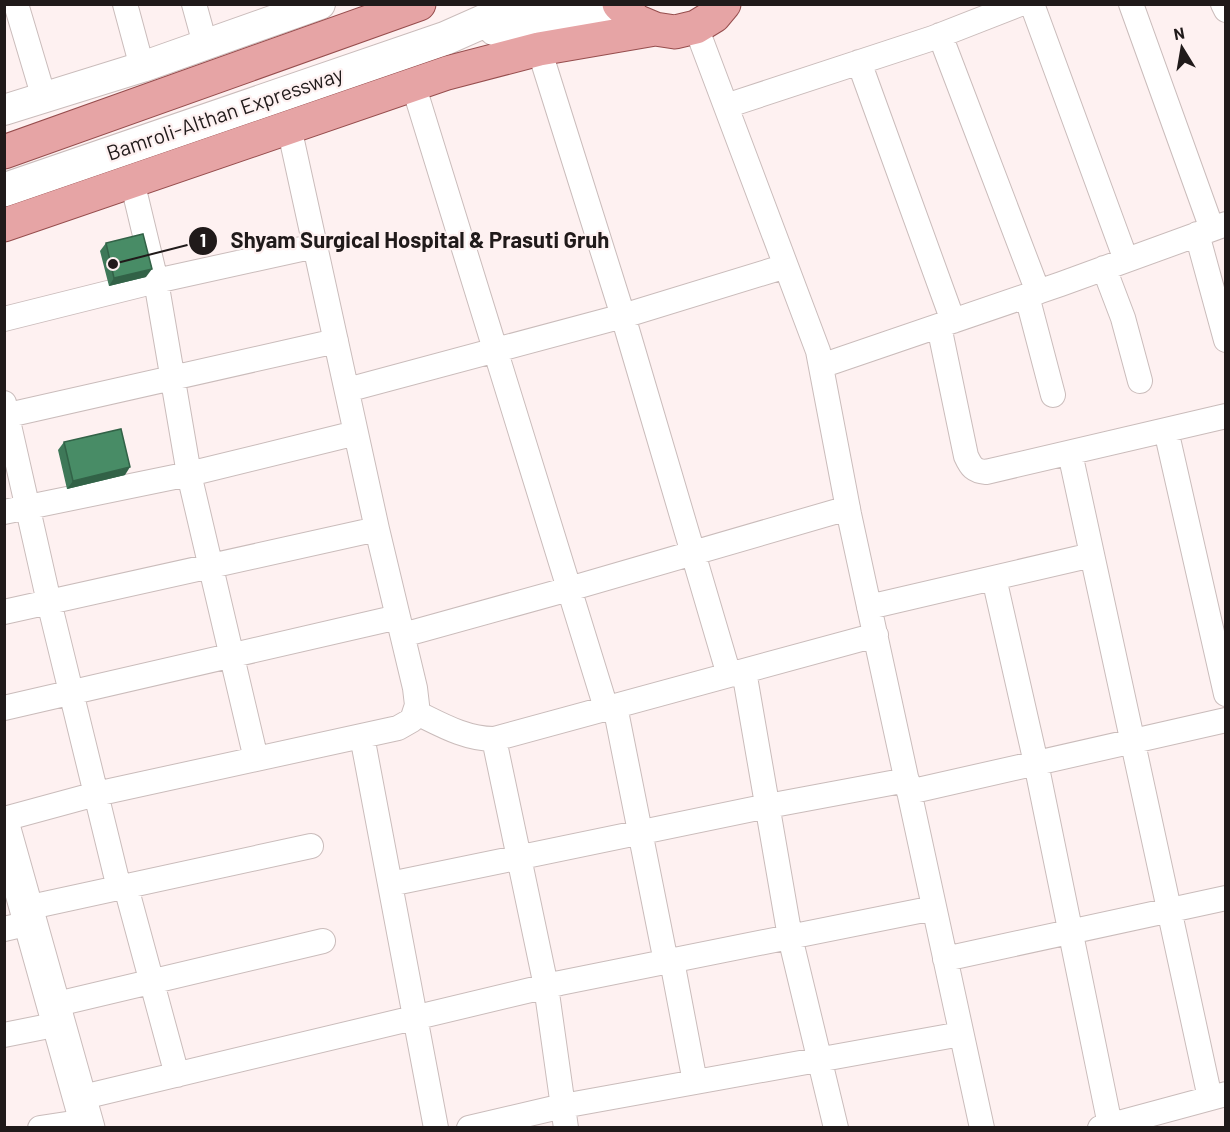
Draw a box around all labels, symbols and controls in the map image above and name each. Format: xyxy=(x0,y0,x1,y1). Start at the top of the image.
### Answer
north arrow xyxy=(1152,18,1212,78)
text: N xyxy=(1172,22,1186,43)
street label: Bamroli-Althan Expressway xyxy=(103,60,346,165)
callout: Shyam Surgical Hospital & Prasuti Gruh xyxy=(188,221,621,261)
text: Shyam Surgical Hospital & Prasuti Gruh xyxy=(231,226,609,252)
text: 1 xyxy=(200,229,206,251)

